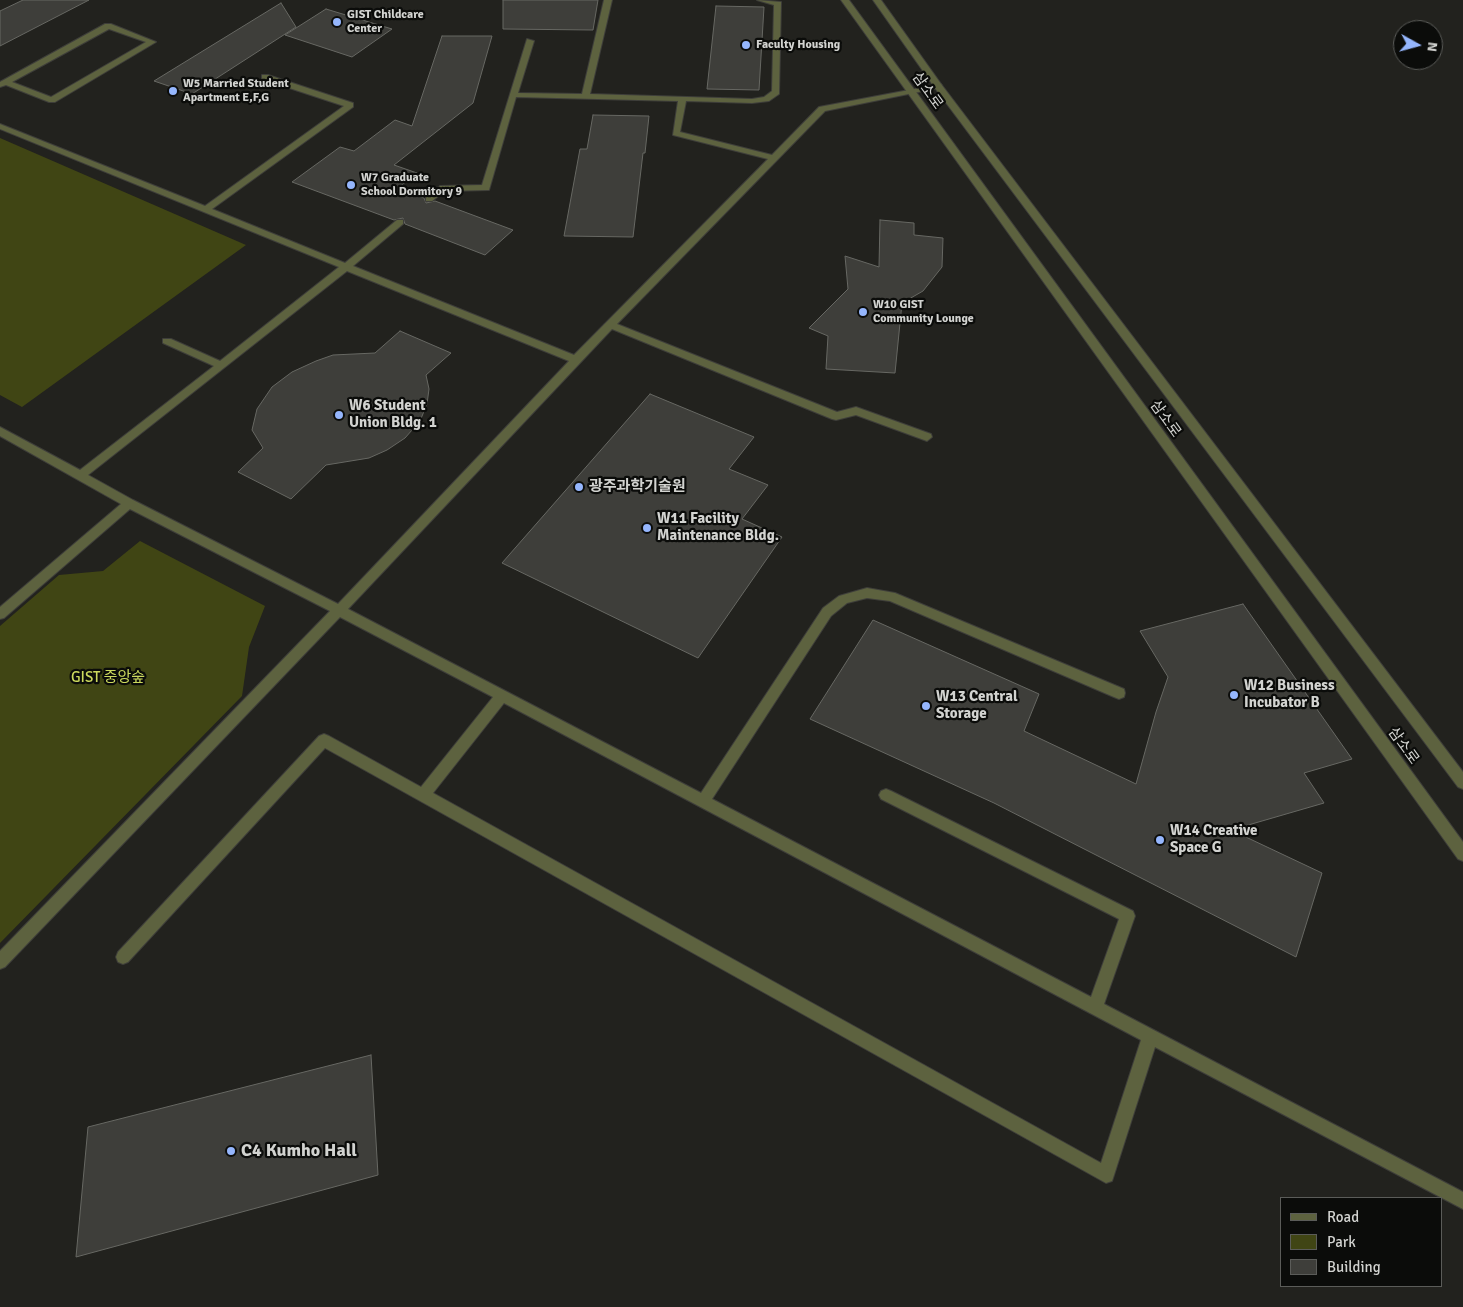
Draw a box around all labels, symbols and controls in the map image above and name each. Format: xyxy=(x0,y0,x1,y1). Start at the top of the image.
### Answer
place label: GIST Childcare Center xyxy=(347,8,424,36)
marker: GIST Childcare Center xyxy=(331,16,343,28)
north arrow xyxy=(1393,20,1443,70)
place label: Faculty Housing xyxy=(756,38,840,52)
marker: Faculty Housing xyxy=(740,39,752,51)
text: N xyxy=(1423,41,1441,53)
street label: 삼소로 xyxy=(908,69,946,113)
place label: W5 Married Student Apartment E,F,G xyxy=(183,77,289,105)
marker: W5 Married Student Apartment E,F,G xyxy=(167,85,179,97)
place label: W7 Graduate School Dormitory 9 xyxy=(361,171,462,199)
marker: W7 Graduate School Dormitory 9 xyxy=(345,179,357,191)
place label: W10 GIST Community Lounge xyxy=(873,298,974,326)
marker: W10 GIST Community Lounge xyxy=(857,306,869,318)
place label: W6 Student Union Bldg. 1 xyxy=(349,397,437,432)
street label: 삼소로 xyxy=(1146,397,1184,441)
marker: W6 Student Union Bldg. 1 xyxy=(333,409,345,421)
place label: 광주과학기술원 xyxy=(589,478,686,496)
marker: 광주과학기술원 xyxy=(573,481,585,493)
place label: W11 Facility Maintenance Bldg. xyxy=(657,510,779,545)
marker: W11 Facility Maintenance Bldg. xyxy=(641,522,653,534)
park label: GIST 중앙숲 xyxy=(71,669,145,687)
place label: W12 Business Incubator B xyxy=(1244,677,1335,712)
place label: W13 Central Storage xyxy=(936,688,1018,723)
marker: W12 Business Incubator B xyxy=(1228,689,1240,701)
marker: W13 Central Storage xyxy=(920,700,932,712)
street label: 삼소로 xyxy=(1384,724,1422,768)
place label: W14 Creative Space G xyxy=(1170,822,1258,857)
marker: W14 Creative Space G xyxy=(1154,834,1166,846)
place label: C4 Kumho Hall xyxy=(241,1140,357,1162)
marker: C4 Kumho Hall xyxy=(225,1145,237,1157)
legend xyxy=(1280,1197,1443,1287)
text: Road xyxy=(1327,1208,1359,1226)
text: Park xyxy=(1327,1233,1356,1251)
text: Building xyxy=(1327,1258,1381,1276)

